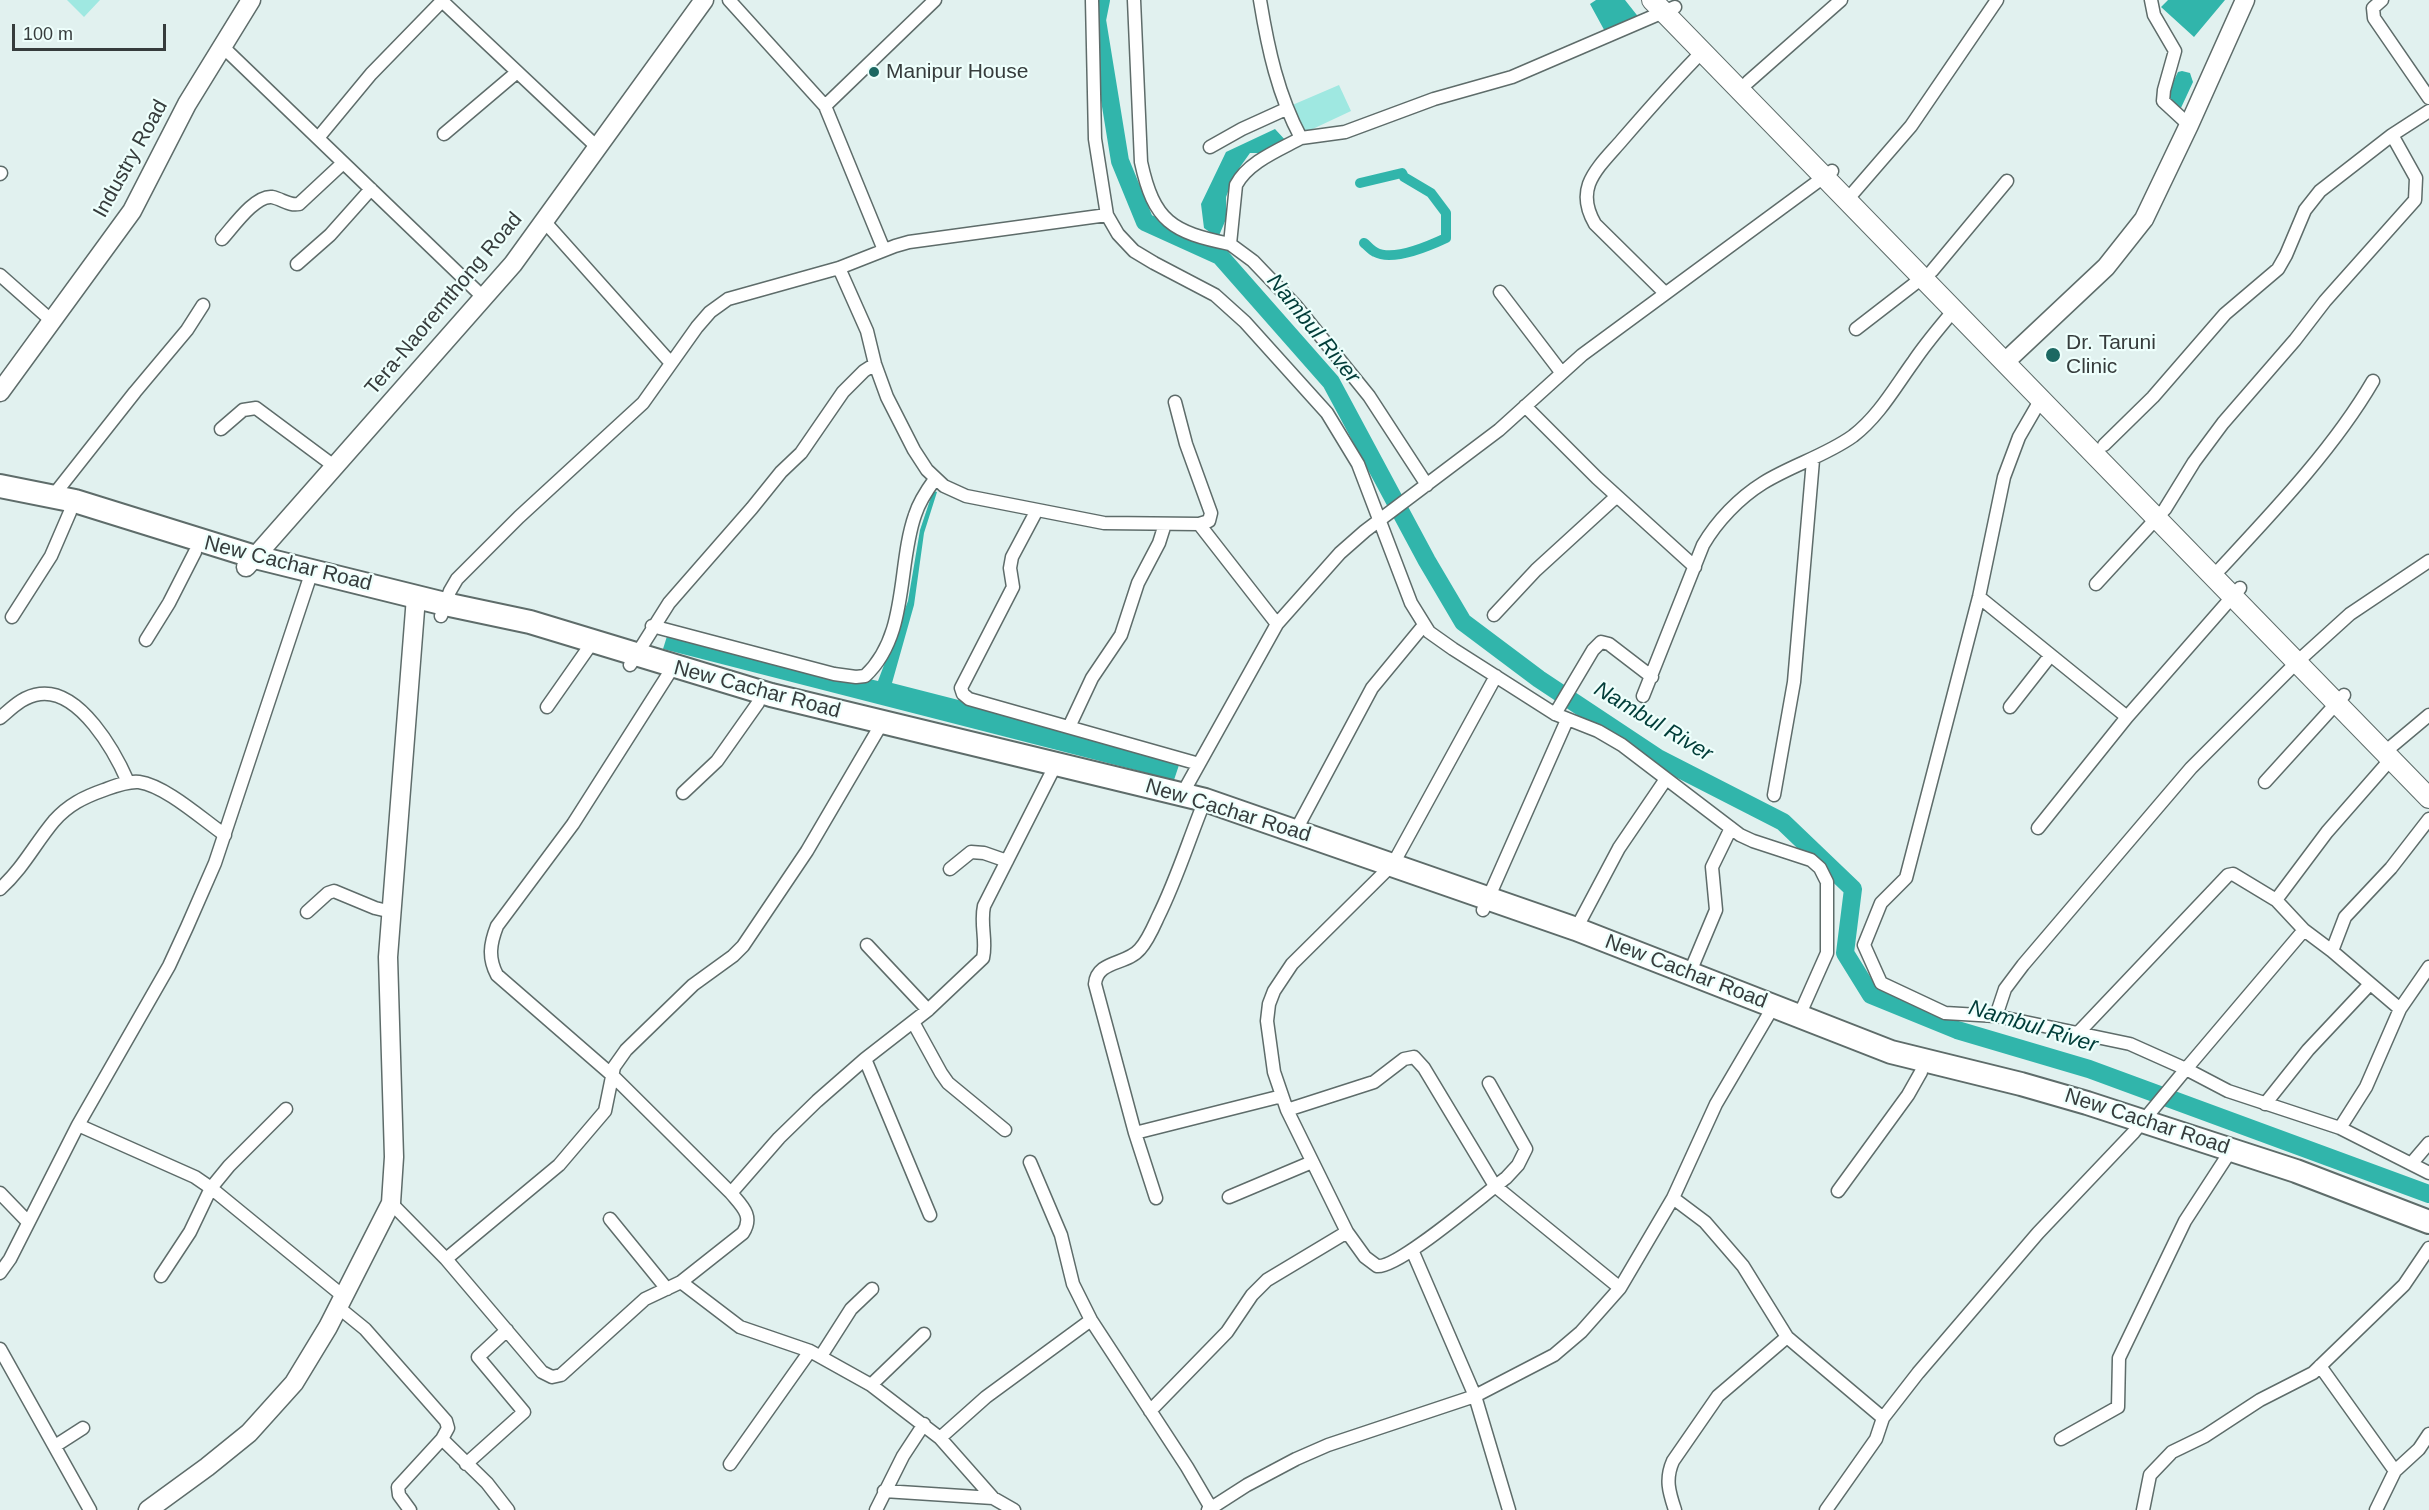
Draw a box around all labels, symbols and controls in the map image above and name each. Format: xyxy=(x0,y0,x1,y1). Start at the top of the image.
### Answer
scale bar xyxy=(15,12,170,50)
text: 100 m xyxy=(23,24,73,44)
place label: Manipur House xyxy=(886,59,1028,85)
marker: Manipur House xyxy=(867,65,881,79)
street label: Industry Road xyxy=(88,96,174,222)
street label: Tera-Naoremthong Road xyxy=(360,207,528,401)
water label: Nambul River xyxy=(1261,269,1365,389)
place label: Dr. Taruni Clinic xyxy=(2066,330,2156,380)
marker: Dr. Taruni Clinic xyxy=(2044,346,2062,364)
street label: New Cachar Road xyxy=(202,531,374,597)
street label: New Cachar Road xyxy=(671,656,843,724)
water label: Nambul River xyxy=(1589,676,1717,768)
street label: New Cachar Road xyxy=(1142,774,1314,848)
street label: New Cachar Road xyxy=(1601,929,1771,1015)
water label: Nambul River xyxy=(1965,995,2101,1059)
street label: New Cachar Road xyxy=(2062,1084,2232,1160)

